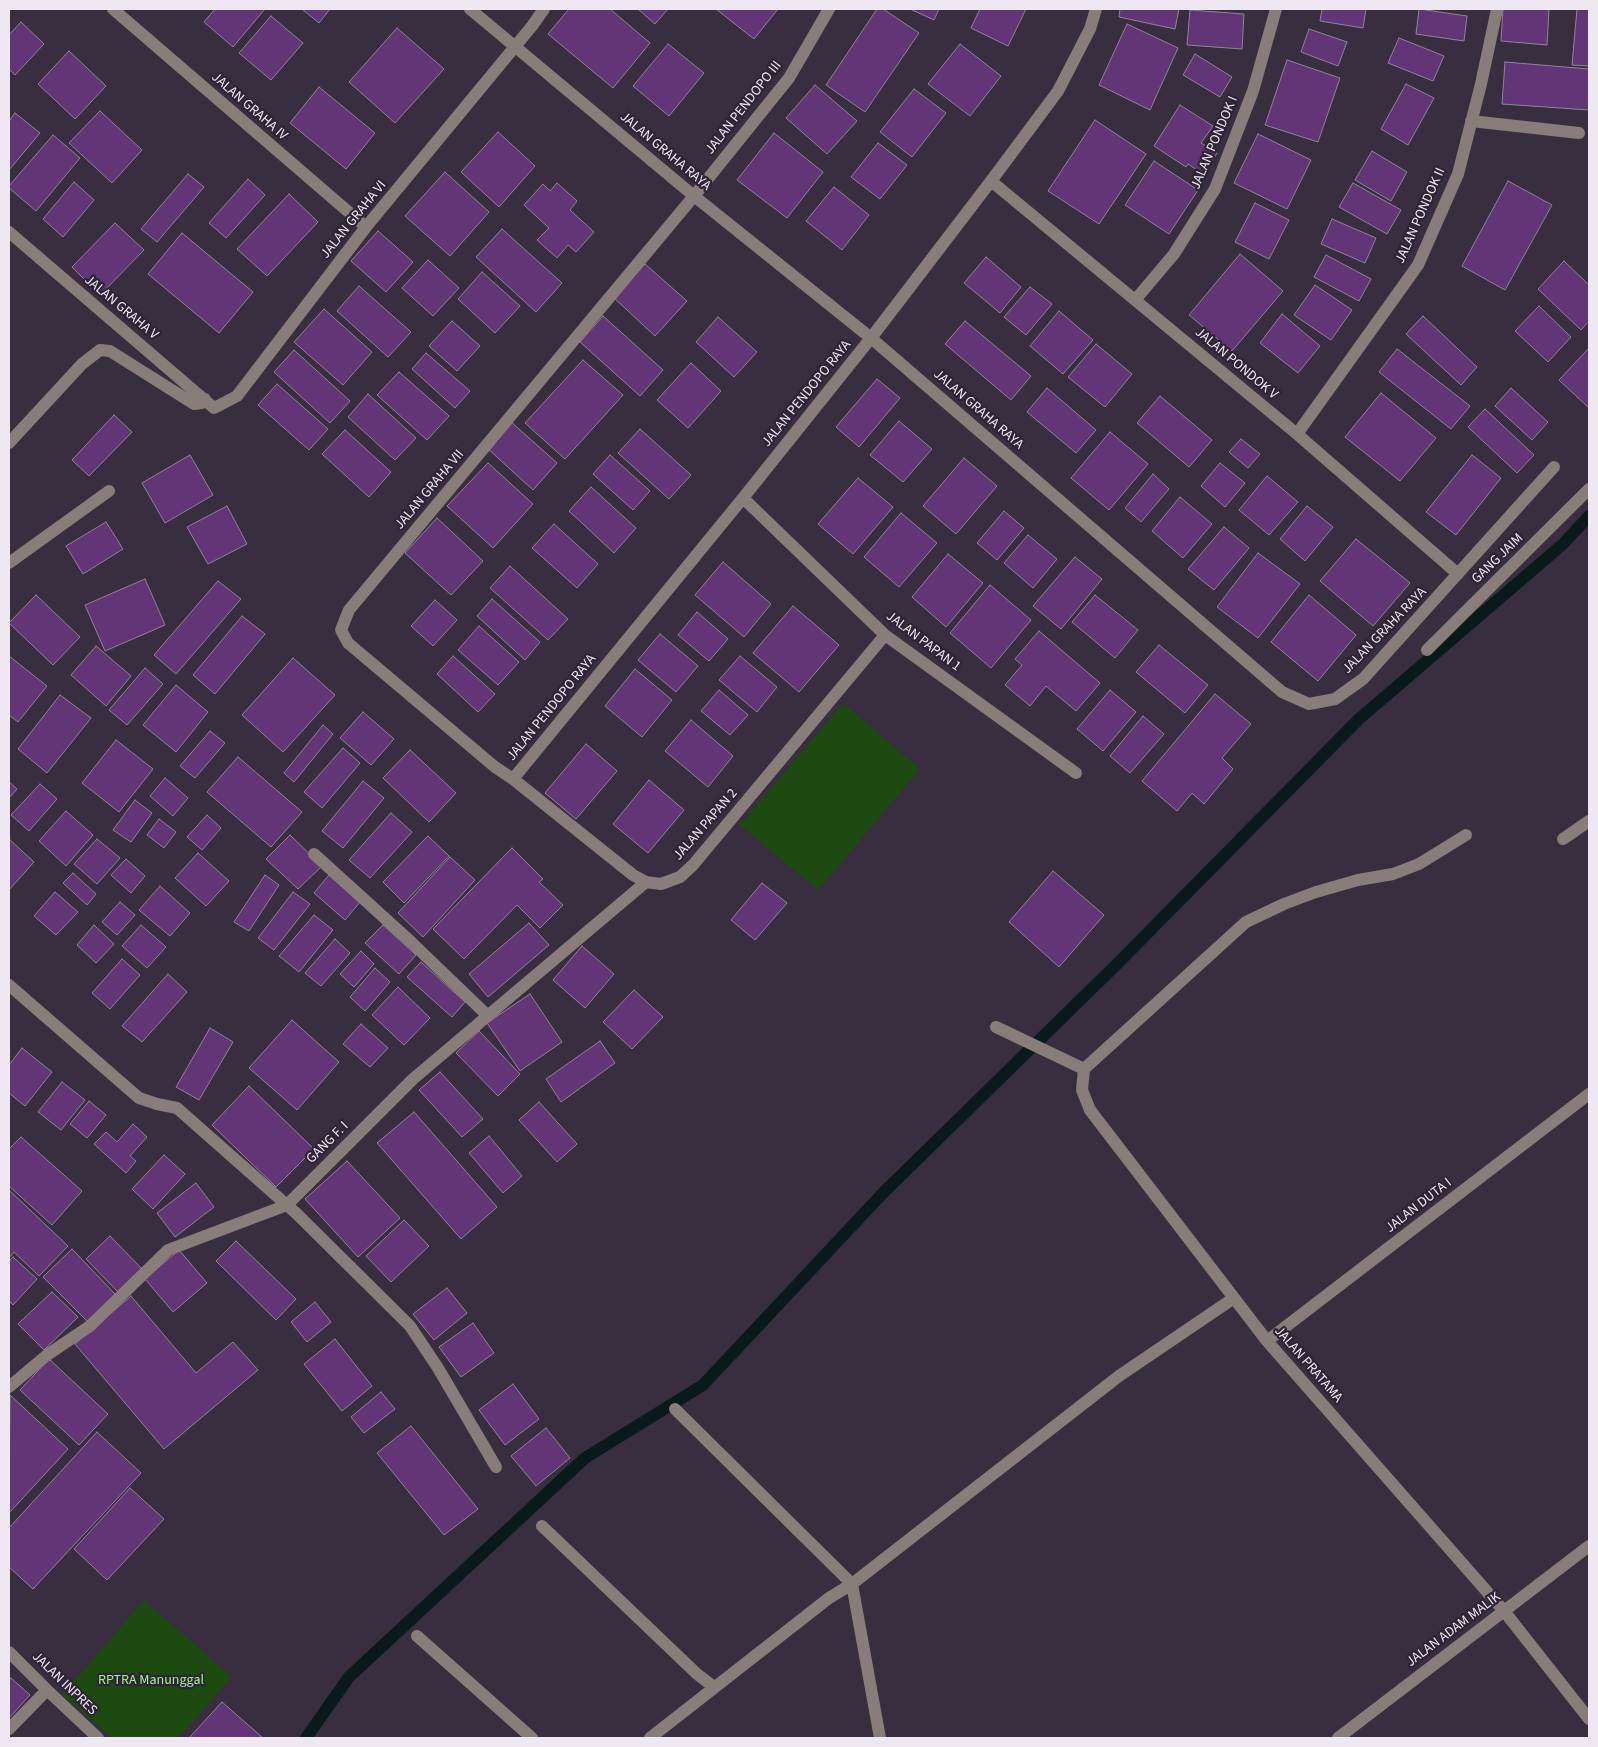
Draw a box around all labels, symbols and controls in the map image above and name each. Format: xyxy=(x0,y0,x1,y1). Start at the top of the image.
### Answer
street label: JALAN PENDOPO III xyxy=(702,58,786,158)
street label: JALAN GRAHA IV xyxy=(208,69,290,145)
street label: JALAN PONDOK I xyxy=(1188,94,1242,192)
street label: JALAN GRAHA RAYA xyxy=(616,109,714,195)
street label: JALAN PONDOK II xyxy=(1392,166,1450,266)
street label: JALAN GRAHA VI xyxy=(318,178,390,262)
street label: JALAN GRAHA V xyxy=(81,272,161,344)
street label: JALAN PONDOK V xyxy=(1191,324,1281,404)
street label: JALAN PENDOPO RAYA xyxy=(759,337,855,451)
street label: JALAN GRAHA RAYA xyxy=(930,366,1026,454)
street label: JALAN GRAHA VII xyxy=(392,447,468,533)
street label: GANG JAIM xyxy=(1469,530,1527,588)
street label: JALAN GRAHA RAYA xyxy=(1339,584,1431,678)
street label: JALAN PAPAN 1 xyxy=(882,608,964,676)
street label: JALAN PENDOPO RAYA xyxy=(504,651,600,765)
street label: JALAN PAPAN 2 xyxy=(670,786,742,864)
street label: GANG F. I xyxy=(303,1118,353,1168)
street label: JALAN DUTA I xyxy=(1383,1175,1455,1237)
street label: JALAN PRATAMA xyxy=(1270,1323,1346,1407)
street label: JALAN ADAM MALIK xyxy=(1404,1589,1504,1671)
street label: JALAN INPRES xyxy=(28,1649,100,1719)
park label: RPTRA Manunggal xyxy=(98,1673,204,1689)

